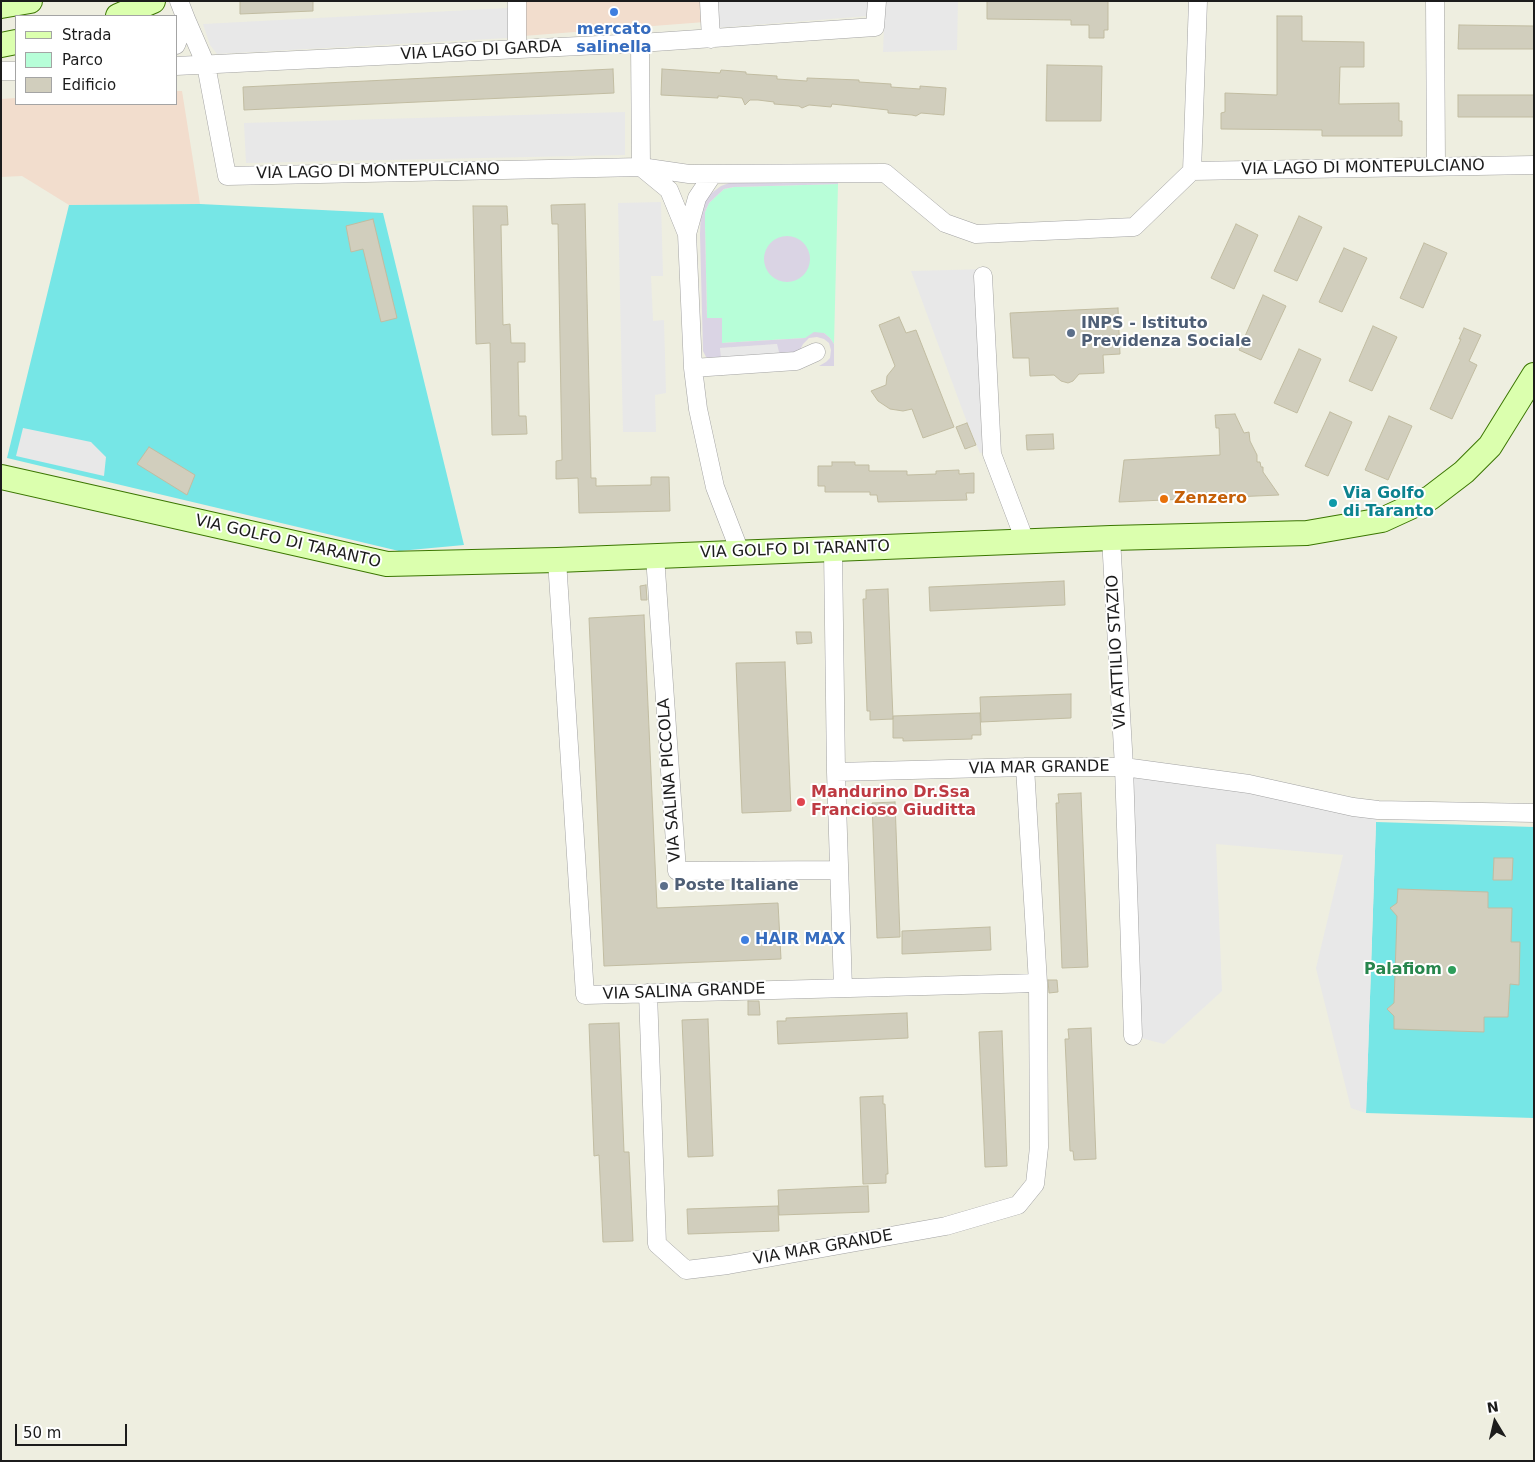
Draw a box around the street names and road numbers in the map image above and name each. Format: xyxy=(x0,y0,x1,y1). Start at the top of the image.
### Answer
street label: VIA LAGO DI GARDA xyxy=(400,37,562,65)
street label: VIA LAGO DI MONTEPULCIANO xyxy=(1241,156,1485,180)
street label: VIA LAGO DI MONTEPULCIANO xyxy=(256,160,500,184)
street label: VIA GOLFO DI TARANTO xyxy=(193,511,383,573)
street label: VIA GOLFO DI TARANTO xyxy=(700,537,890,563)
street label: VIA ATTILIO STAZIO xyxy=(1103,574,1131,730)
street label: VIA SALINA PICCOLA xyxy=(655,697,685,863)
street label: VIA MAR GRANDE xyxy=(968,757,1110,779)
street label: VIA SALINA GRANDE xyxy=(602,980,766,1004)
street label: VIA MAR GRANDE xyxy=(752,1226,894,1270)

